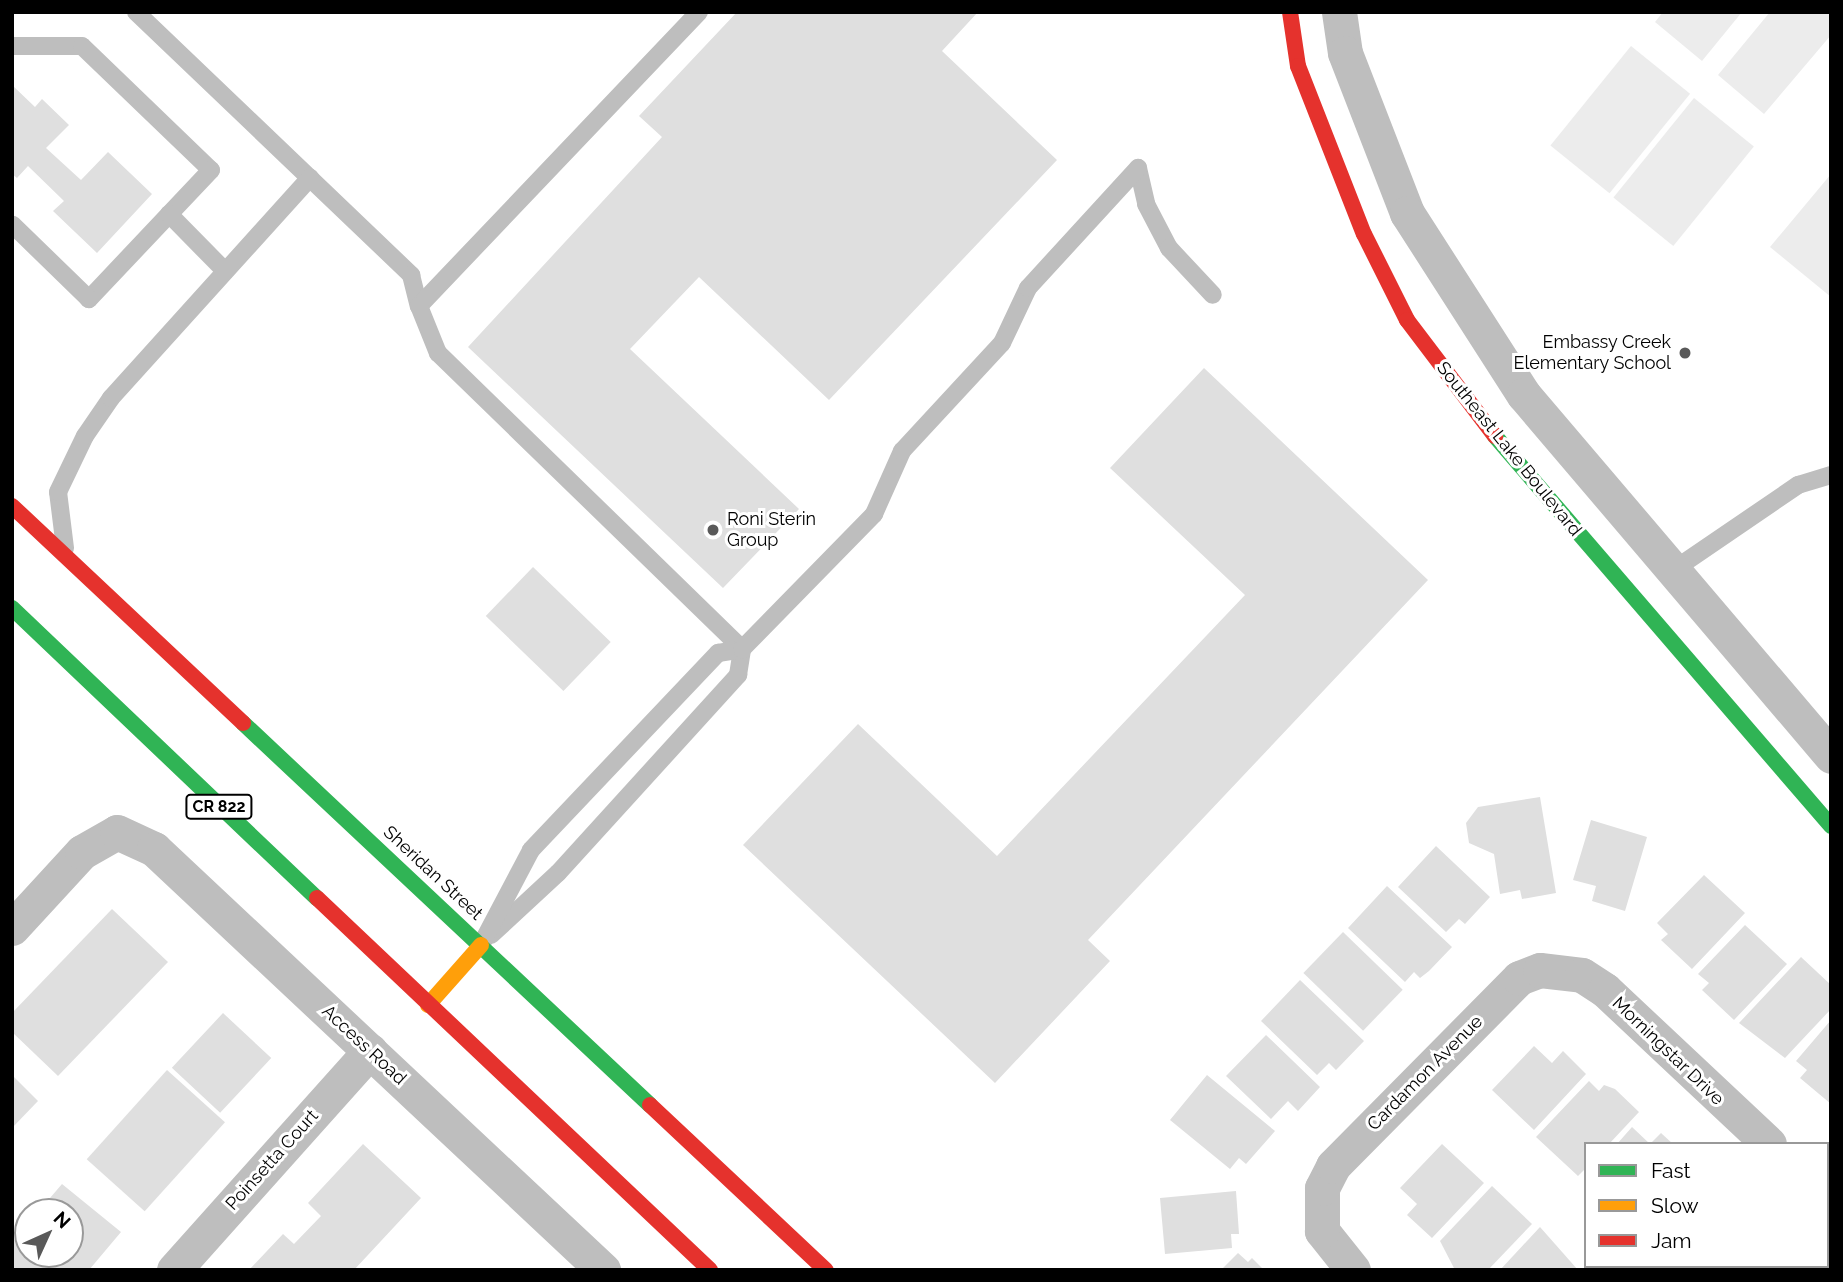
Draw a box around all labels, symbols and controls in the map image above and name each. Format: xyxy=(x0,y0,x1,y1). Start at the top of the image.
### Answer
place label: Embassy Creek Elementary School xyxy=(1513,332,1671,374)
marker: Embassy Creek Elementary School xyxy=(1677,345,1693,361)
street label: Southeast Lake Boulevard xyxy=(1432,357,1586,541)
place label: Roni Sterin Group xyxy=(727,509,816,552)
marker: Roni Sterin Group xyxy=(705,522,721,538)
road number: CR 822 xyxy=(184,794,254,820)
street label: Sheridan Street xyxy=(379,821,487,925)
street label: Morningstar Drive xyxy=(1608,992,1728,1110)
street label: Access Road xyxy=(317,1001,411,1089)
street label: Cardamon Avenue xyxy=(1363,1011,1487,1135)
street label: Poinsetta Court xyxy=(221,1105,323,1215)
legend xyxy=(1584,1142,1829,1268)
text: Fast xyxy=(1651,1158,1691,1183)
text: Slow xyxy=(1651,1193,1699,1218)
north arrow xyxy=(14,1198,84,1268)
text: N xyxy=(50,1207,75,1232)
text: Jam xyxy=(1651,1228,1692,1253)

